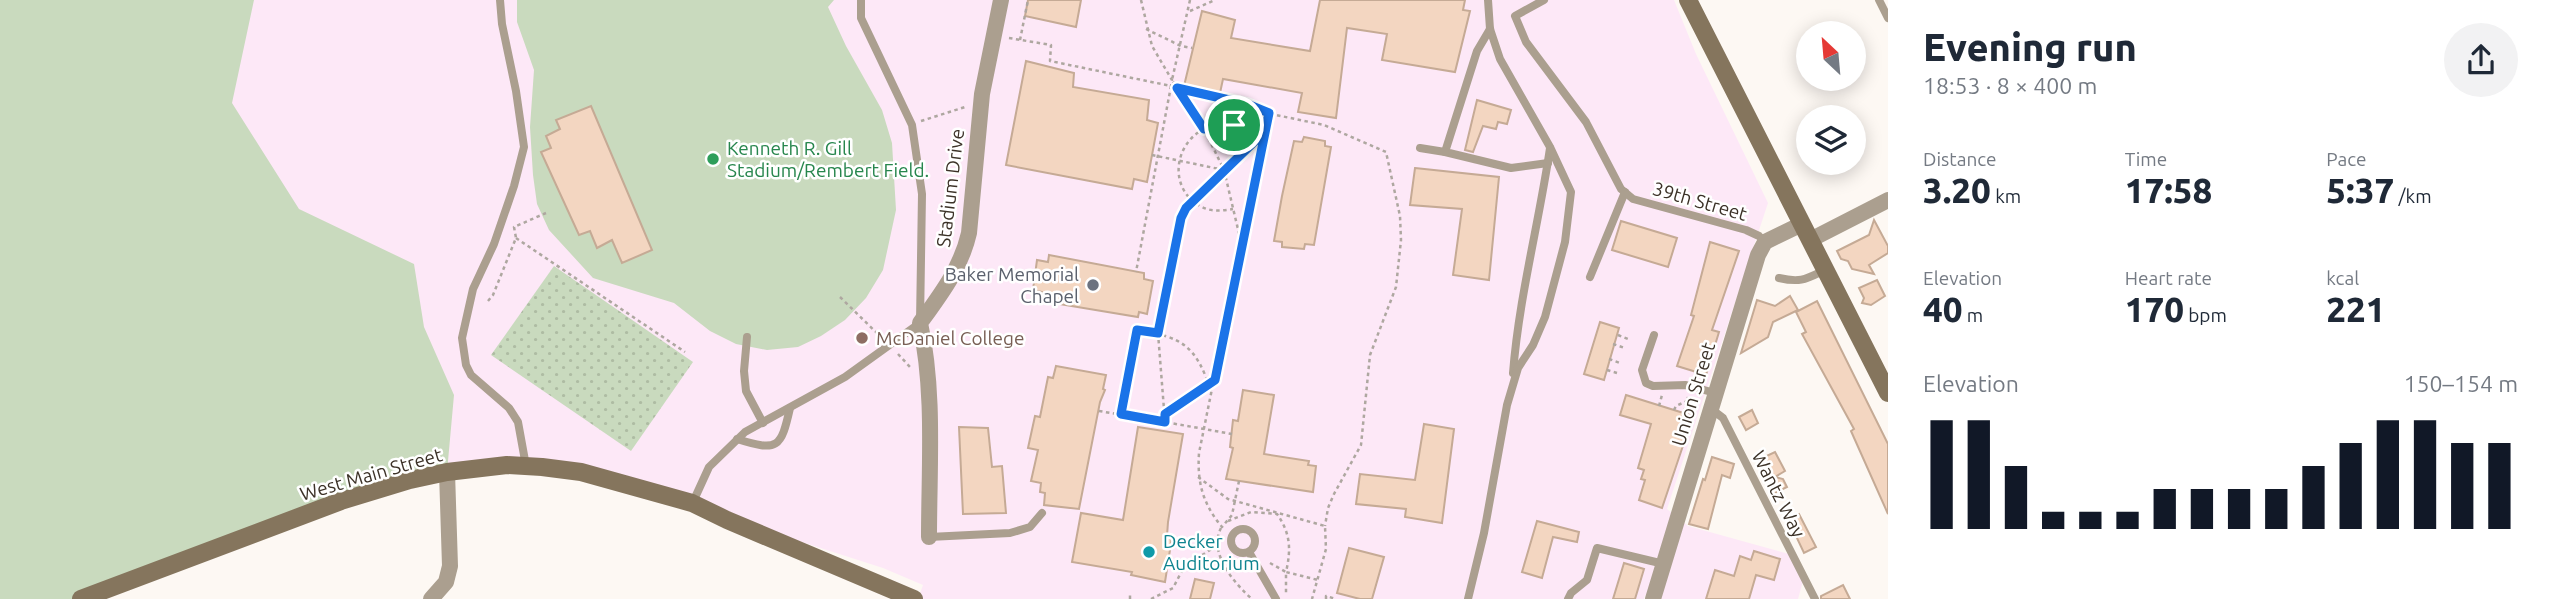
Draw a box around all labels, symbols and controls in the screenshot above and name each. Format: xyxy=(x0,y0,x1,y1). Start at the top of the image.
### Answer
north arrow xyxy=(1796,21,1866,91)
map controls xyxy=(1796,21,1866,175)
button: share xyxy=(2444,23,2518,97)
text: Evening run xyxy=(1923,26,2137,68)
text: 18:53 · 8 × 400 m xyxy=(1923,73,2097,98)
pin xyxy=(1204,95,1264,155)
button: layers xyxy=(1796,105,1866,175)
icon: arrive xyxy=(1215,106,1253,144)
street label: Stadium Drive xyxy=(932,127,968,249)
place label: Kenneth R. Gill Stadium/Rembert Field. xyxy=(727,137,929,181)
text: Distance xyxy=(1923,148,1997,170)
text: Time xyxy=(2125,148,2167,170)
text: Pace xyxy=(2326,148,2367,170)
marker: Kenneth R. Gill Stadium/Rembert Field. xyxy=(705,151,721,167)
text: 3.20 xyxy=(1923,170,1991,210)
text: 17:58 xyxy=(2125,170,2212,210)
text: 5:37 xyxy=(2326,170,2394,210)
street label: 39th Street xyxy=(1650,177,1750,225)
text: km xyxy=(1991,185,2021,207)
text: /km xyxy=(2394,185,2432,207)
place label: Baker Memorial Chapel xyxy=(945,263,1079,307)
text: Elevation xyxy=(1923,267,2002,289)
text: Heart rate xyxy=(2125,267,2212,289)
text: kcal xyxy=(2326,267,2359,289)
marker: Baker Memorial Chapel xyxy=(1085,277,1101,293)
text: 40 xyxy=(1923,289,1962,329)
text: 170 xyxy=(2125,289,2184,329)
text: 221 xyxy=(2326,289,2386,329)
text: m xyxy=(1962,304,1983,326)
text: bpm xyxy=(2184,304,2227,326)
place label: McDaniel College xyxy=(876,327,1024,349)
marker: McDaniel College xyxy=(854,330,870,346)
street label: Union Street xyxy=(1667,339,1719,449)
text: Elevation xyxy=(1923,371,2019,396)
text: 150–154 m xyxy=(2404,371,2518,396)
street label: West Main Street xyxy=(297,443,445,505)
street label: Wantz Way xyxy=(1748,447,1810,541)
place label: Decker Auditorium xyxy=(1163,530,1260,574)
marker: Decker Auditorium xyxy=(1141,544,1157,560)

